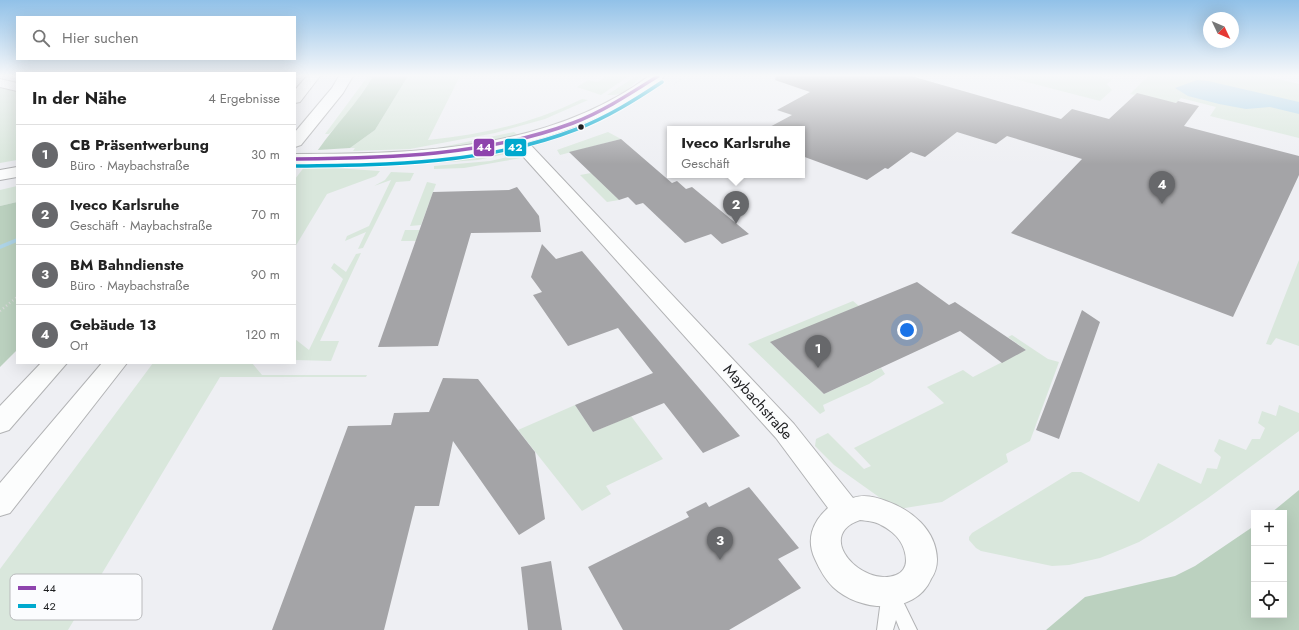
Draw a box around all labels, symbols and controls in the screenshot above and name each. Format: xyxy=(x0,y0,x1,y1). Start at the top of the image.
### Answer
north arrow xyxy=(1203,12,1239,48)
search box xyxy=(16,16,296,60)
icon: search xyxy=(30,27,52,49)
text: Hier suchen xyxy=(62,27,139,49)
text: In der Nähe xyxy=(32,86,127,110)
text: 4 Ergebnisse xyxy=(208,89,280,108)
unlabelled marker xyxy=(576,122,586,132)
popup xyxy=(667,126,805,178)
text: Iveco Karlsruhe xyxy=(681,132,791,154)
text: CB Präsentwerbung xyxy=(70,134,209,156)
line badge: 44 xyxy=(473,138,495,157)
line badge: 42 xyxy=(504,138,527,157)
text: 44 xyxy=(476,139,492,155)
text: 42 xyxy=(508,139,522,155)
text: 1 xyxy=(42,145,48,164)
text: 30 m xyxy=(251,145,280,164)
text: Geschäft xyxy=(681,154,730,173)
text: Büro · Maybachstraße xyxy=(70,156,189,175)
pin: 4 xyxy=(1149,171,1175,204)
pin: 2 xyxy=(723,191,749,224)
text: Iveco Karlsruhe xyxy=(70,194,179,216)
text: 2 xyxy=(41,205,49,224)
text: 70 m xyxy=(251,205,280,224)
text: Geschäft · Maybachstraße xyxy=(70,216,212,235)
text: BM Bahndienste xyxy=(70,254,184,276)
text: 3 xyxy=(41,265,49,284)
text: 90 m xyxy=(251,265,280,284)
text: Büro · Maybachstraße xyxy=(70,276,189,295)
text: Gebäude 13 xyxy=(70,314,156,336)
your location xyxy=(897,320,917,340)
text: 4 xyxy=(40,325,50,344)
text: 120 m xyxy=(245,325,280,344)
pin: 1 xyxy=(805,335,831,368)
text: Ort xyxy=(70,336,88,355)
street label: Maybachstraße xyxy=(718,359,798,445)
map controls xyxy=(1251,510,1287,618)
button: + xyxy=(1251,510,1287,546)
pin: 3 xyxy=(707,527,733,560)
button: − xyxy=(1251,546,1287,582)
legend xyxy=(10,574,142,620)
text: 44 xyxy=(43,580,56,596)
button: locate xyxy=(1251,582,1287,618)
text: 42 xyxy=(43,598,56,614)

